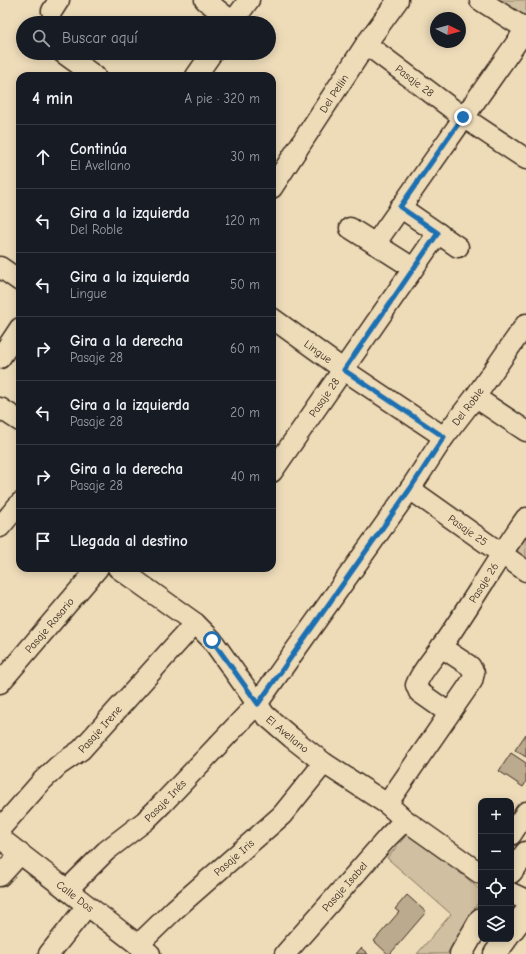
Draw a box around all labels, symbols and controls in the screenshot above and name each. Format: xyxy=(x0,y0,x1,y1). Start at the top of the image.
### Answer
north arrow xyxy=(430,12,466,48)
search box xyxy=(16,16,276,60)
icon: search xyxy=(30,27,52,49)
text: Buscar aquí xyxy=(62,29,138,47)
street label: Pasaje 28 xyxy=(393,62,437,100)
street label: Del Pellin xyxy=(317,72,351,115)
text: 4 min xyxy=(32,89,73,108)
text: A pie · 320 m xyxy=(184,91,260,106)
route end xyxy=(454,108,472,126)
text: Continúa xyxy=(70,140,127,158)
icon: ahead xyxy=(32,146,54,168)
text: 30 m xyxy=(230,149,260,164)
text: El Avellano xyxy=(70,158,131,173)
text: Gira a la izquierda xyxy=(70,204,190,222)
icon: left xyxy=(32,210,54,232)
text: 120 m xyxy=(225,213,260,228)
text: Del Roble xyxy=(70,222,123,237)
text: Gira a la izquierda xyxy=(70,268,190,286)
icon: left xyxy=(32,274,54,296)
text: 50 m xyxy=(230,277,260,292)
text: Lingue xyxy=(70,286,107,301)
text: Gira a la derecha xyxy=(70,332,183,350)
street label: Lingue xyxy=(302,337,335,366)
icon: right xyxy=(32,338,54,360)
text: 60 m xyxy=(230,341,260,356)
text: Pasaje 28 xyxy=(70,350,123,365)
street label: Pasaje 28 xyxy=(306,375,342,419)
street label: Del Roble xyxy=(449,384,487,428)
text: Gira a la izquierda xyxy=(70,396,190,414)
icon: left xyxy=(32,402,54,424)
text: 20 m xyxy=(230,405,260,420)
text: Pasaje 28 xyxy=(70,414,123,429)
text: Gira a la derecha xyxy=(70,460,183,478)
icon: right xyxy=(32,466,54,488)
text: 40 m xyxy=(231,469,260,484)
text: Pasaje 28 xyxy=(70,478,123,493)
street label: Pasaje 25 xyxy=(446,512,490,548)
icon: arrive xyxy=(32,530,54,552)
text: Llegada al destino xyxy=(70,532,188,550)
street label: Pasaje 26 xyxy=(466,560,501,605)
street label: Pasaje Rosario xyxy=(22,595,77,655)
route start xyxy=(203,631,221,649)
street label: Pasaje Irene xyxy=(75,702,125,755)
street label: El Avellano xyxy=(264,712,312,755)
street label: Pasaje Inés xyxy=(142,776,189,824)
map controls xyxy=(478,798,514,942)
button: + xyxy=(478,798,514,834)
button: − xyxy=(478,834,514,870)
street label: Pasaje Iris xyxy=(211,836,257,878)
street label: Pasaje Isabel xyxy=(319,859,370,914)
button: locate xyxy=(478,870,514,906)
street label: Calle Dos xyxy=(54,878,97,915)
button: layers xyxy=(478,906,514,942)

